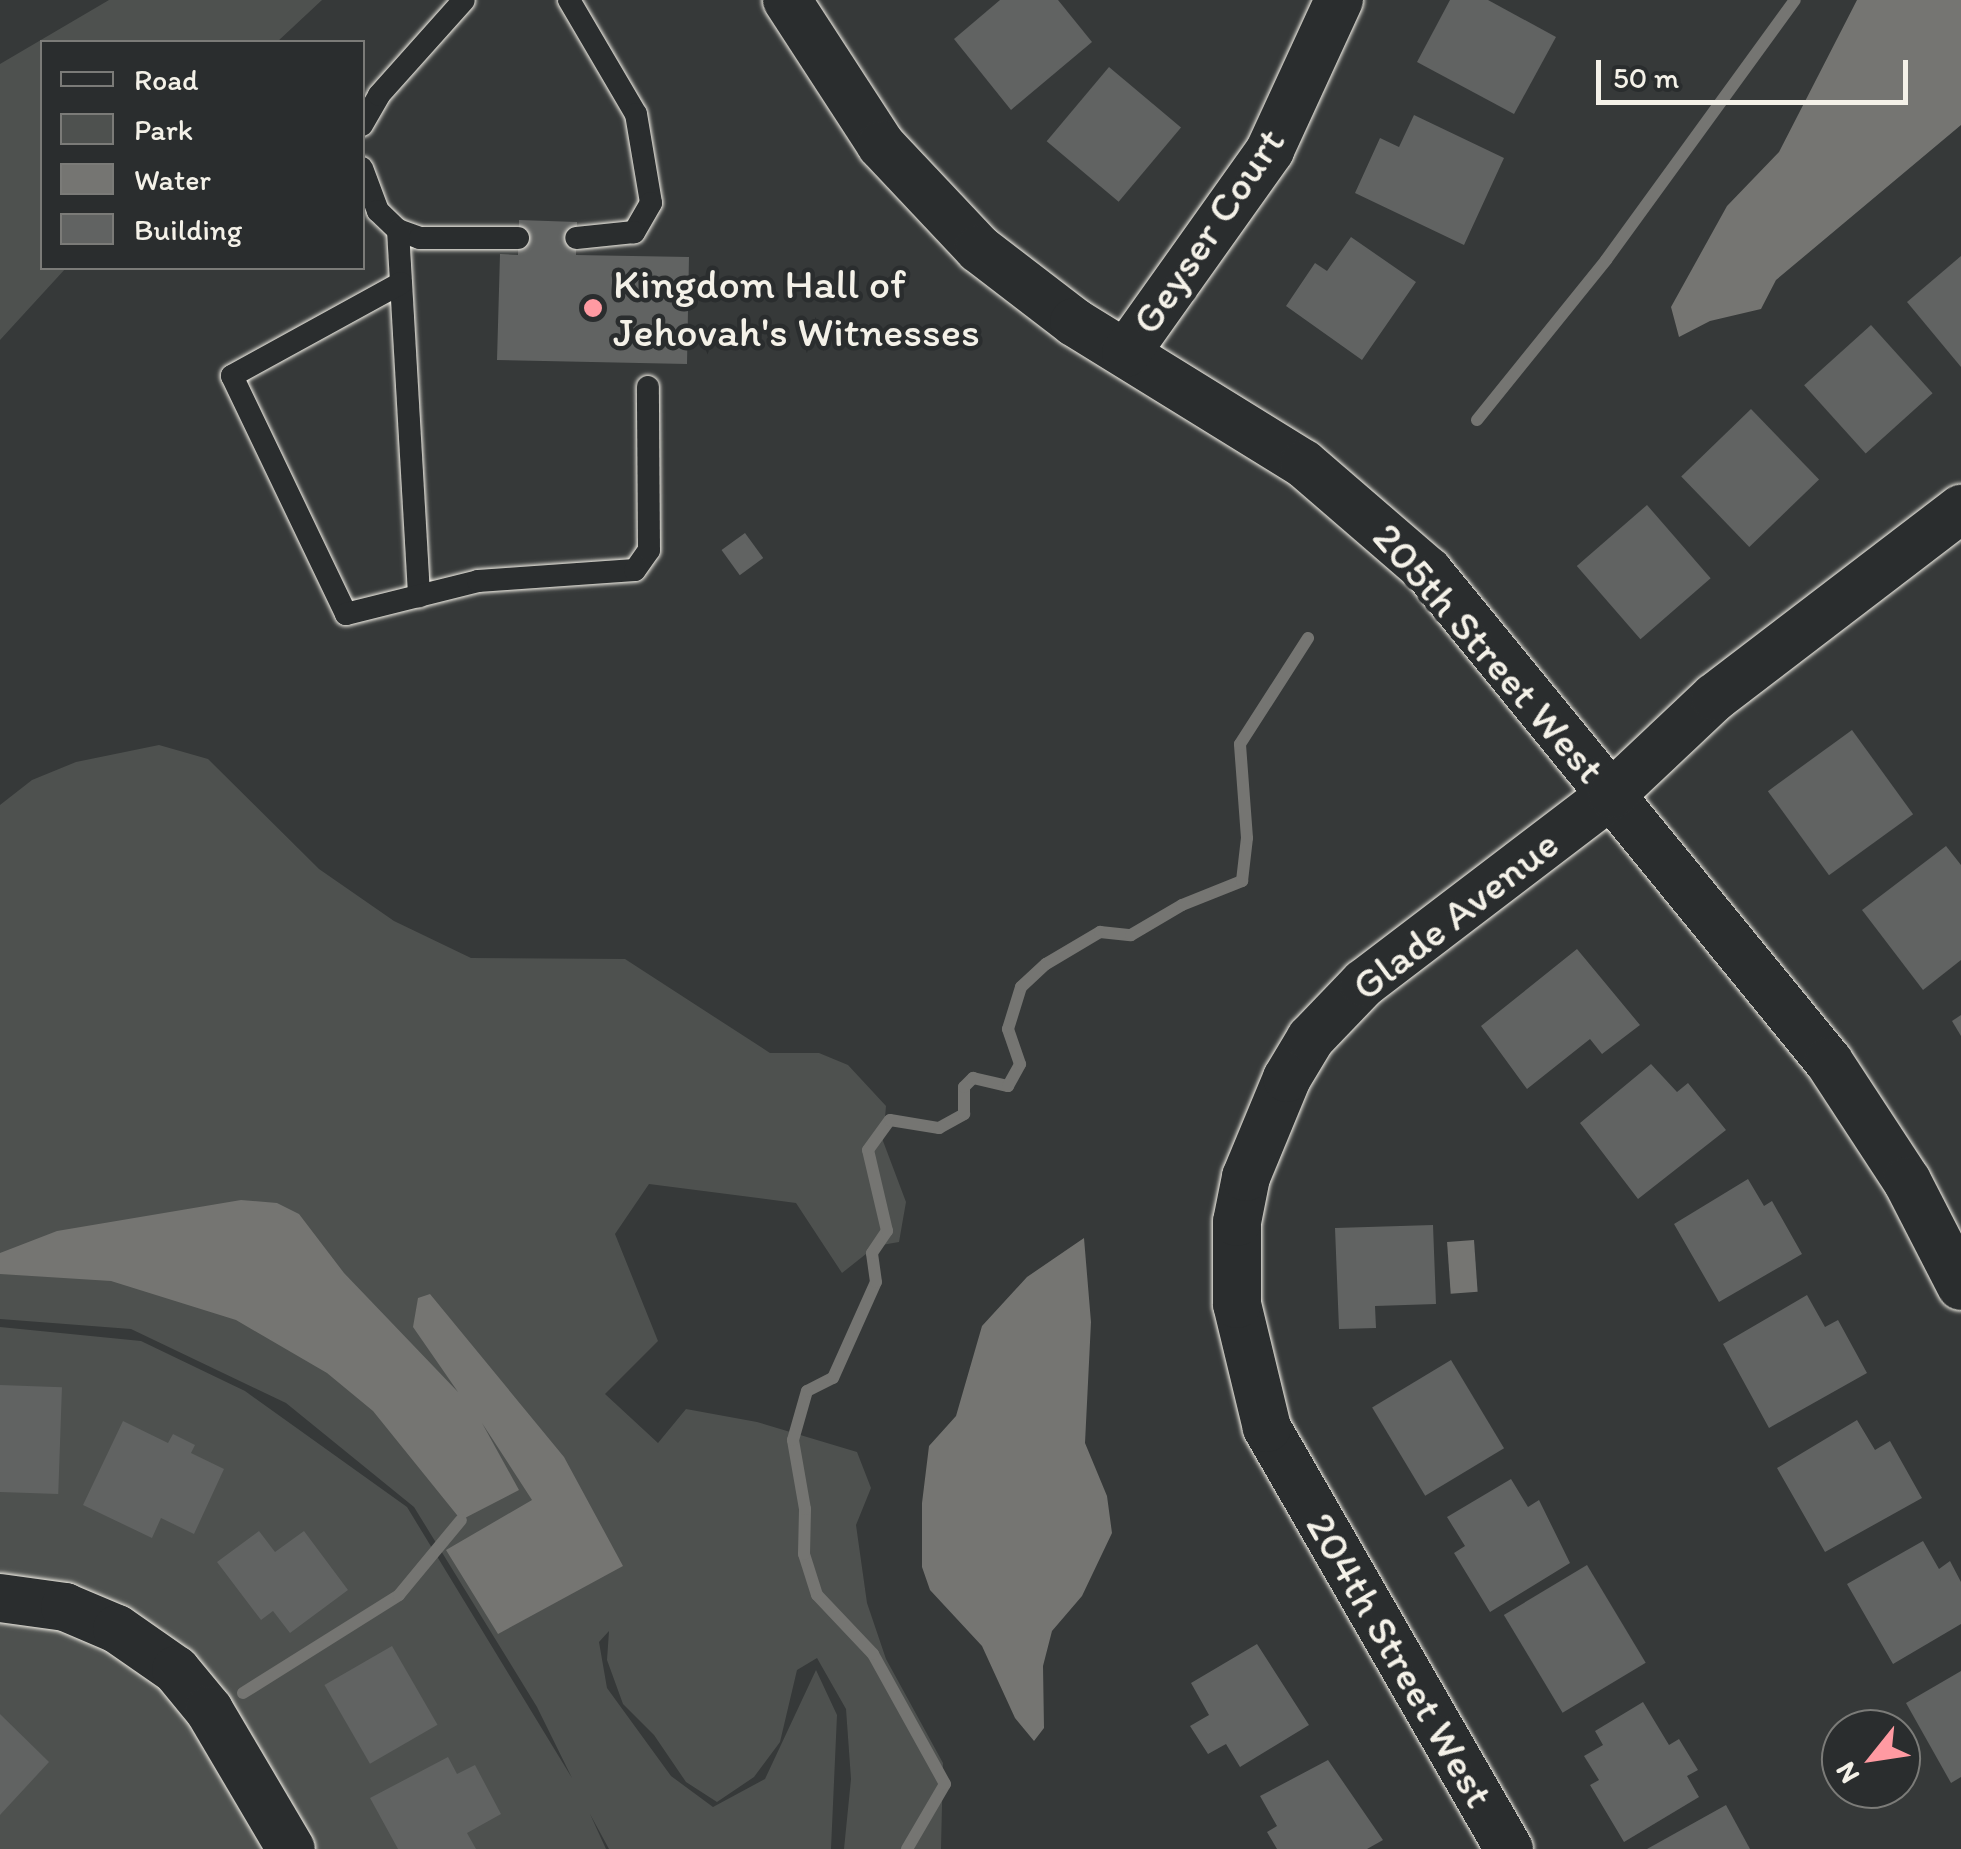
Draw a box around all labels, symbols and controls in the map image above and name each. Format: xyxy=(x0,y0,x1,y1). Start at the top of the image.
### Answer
legend xyxy=(40,40,365,270)
scale bar xyxy=(1601,40,1914,102)
text: 50 m xyxy=(1613,59,1679,96)
text: Road xyxy=(134,61,199,98)
text: Park xyxy=(134,111,193,148)
street label: Geyser Court xyxy=(1121,119,1295,343)
text: Water xyxy=(134,161,211,198)
text: Building xyxy=(134,211,242,248)
place label: Kingdom Hall of Jehovah's Witnesses xyxy=(613,259,978,358)
marker: Kingdom Hall of Jehovah's Witnesses xyxy=(582,297,604,319)
street label: 205th Street West xyxy=(1363,513,1615,793)
street label: Glade Avenue xyxy=(1343,819,1567,1011)
street label: 204th Street West xyxy=(1296,1505,1504,1815)
north arrow xyxy=(1821,1709,1921,1809)
text: N xyxy=(1827,1756,1866,1790)

